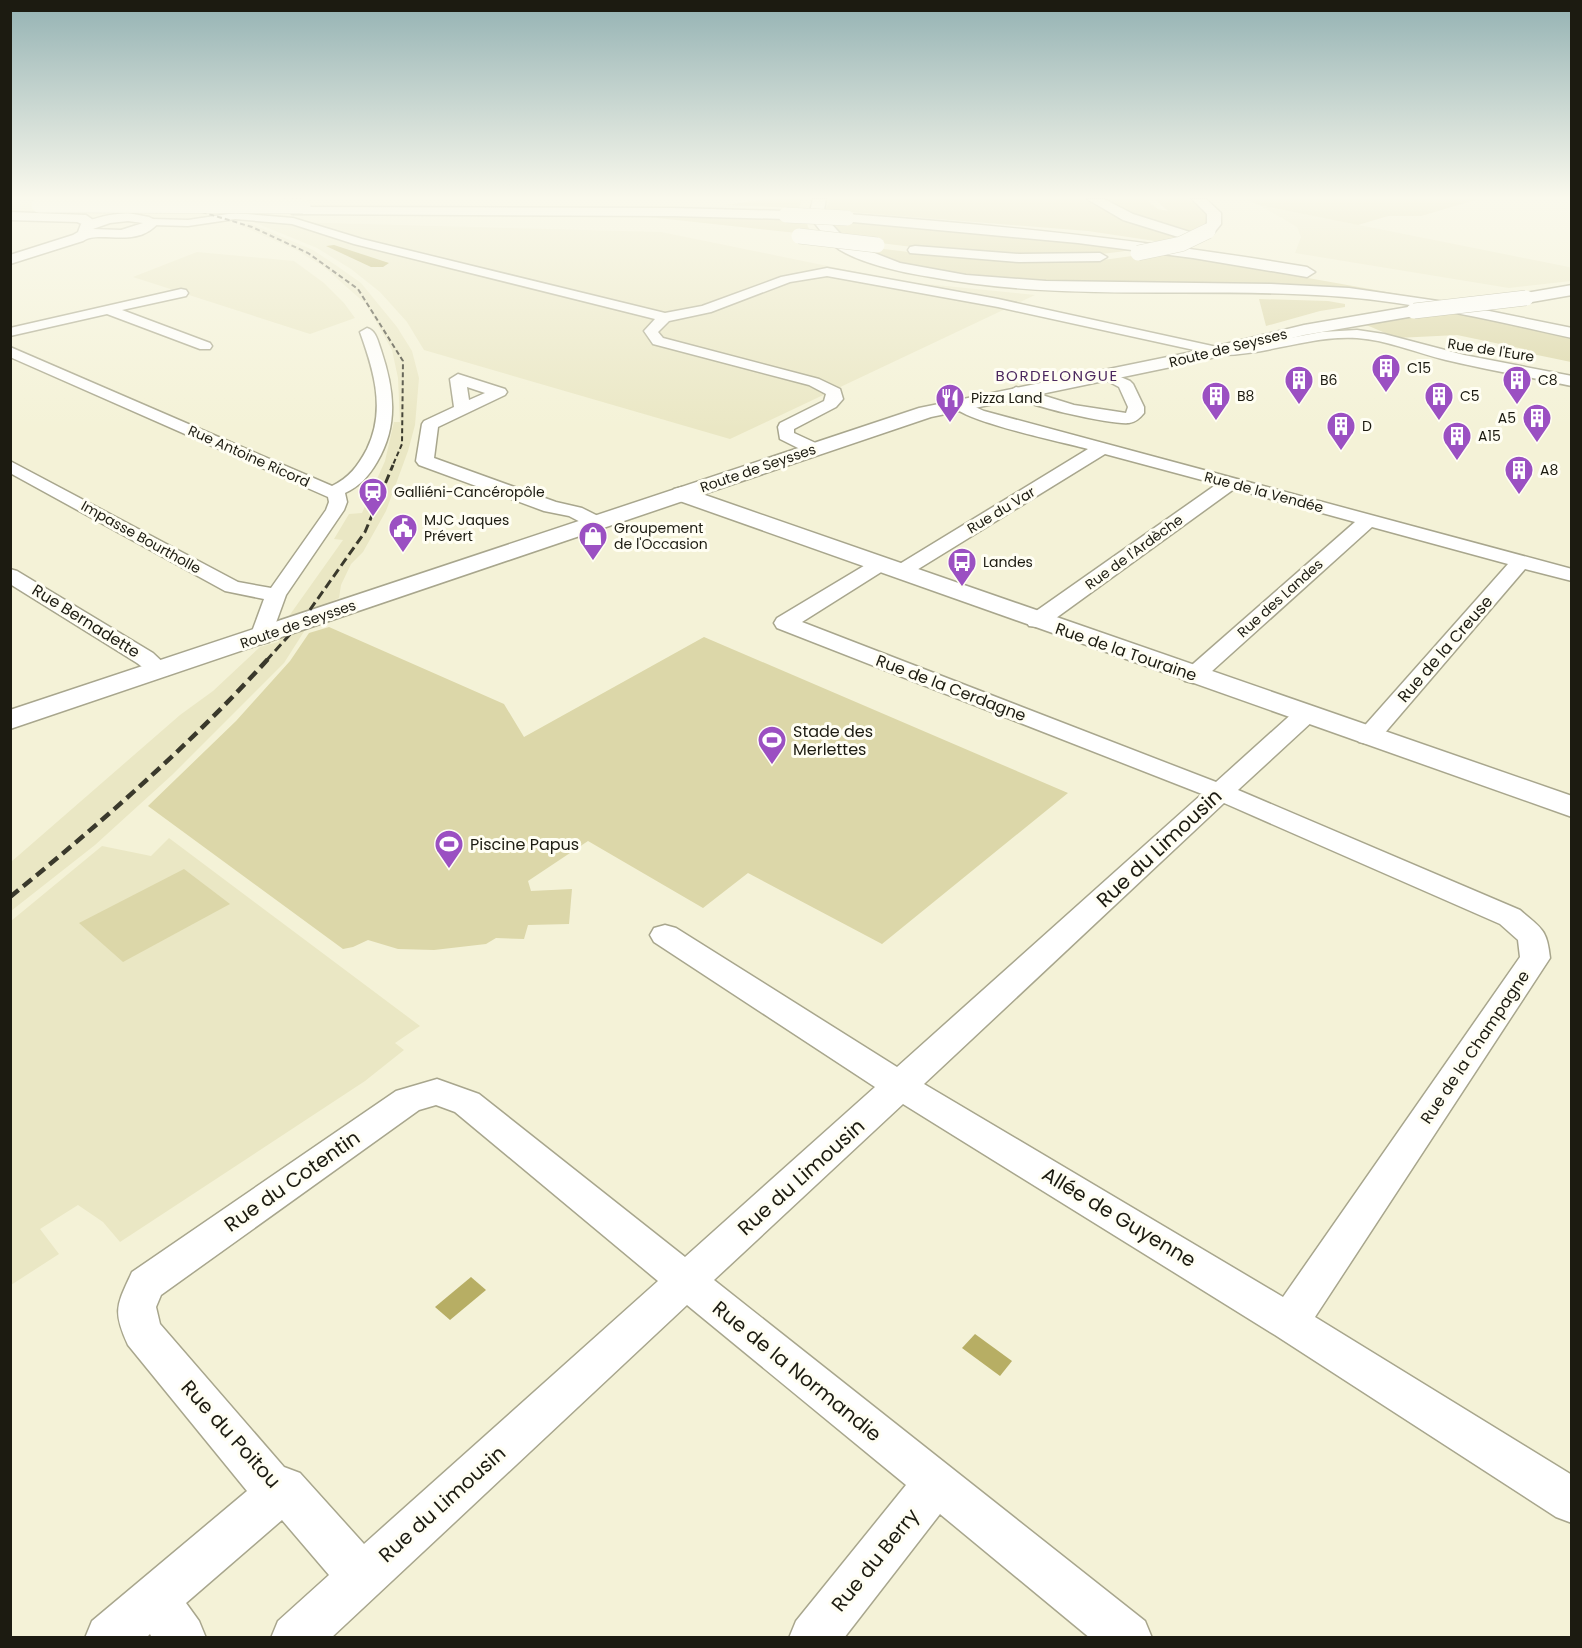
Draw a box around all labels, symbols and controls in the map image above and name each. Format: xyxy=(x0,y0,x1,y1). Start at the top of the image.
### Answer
street label: Route de Seysses xyxy=(1167,324,1289,372)
street label: Rue de l'Eure xyxy=(1446,333,1536,367)
building icon: C15 xyxy=(1370,352,1402,394)
place label: C15 xyxy=(1407,358,1431,378)
building icon: B6 xyxy=(1283,364,1315,406)
building icon: C8 xyxy=(1501,364,1533,406)
district label: BORDELONGUE xyxy=(995,365,1119,386)
place label: B6 xyxy=(1320,370,1338,390)
place label: C8 xyxy=(1538,370,1558,390)
building icon: B8 xyxy=(1200,380,1232,422)
building icon: C5 xyxy=(1423,380,1455,422)
restaurant icon: Pizza Land xyxy=(934,382,966,424)
place label: B8 xyxy=(1237,386,1255,406)
place label: C5 xyxy=(1460,386,1480,406)
place label: Pizza Land xyxy=(971,388,1042,408)
building icon: A5 xyxy=(1521,402,1553,444)
place label: A5 xyxy=(1498,408,1516,428)
building icon: D xyxy=(1325,410,1357,452)
place label: D xyxy=(1362,416,1372,436)
street label: Rue Antoine Ricord xyxy=(185,420,313,492)
building icon: A15 xyxy=(1441,420,1473,462)
place label: A15 xyxy=(1478,426,1501,446)
street label: Route de Seysses xyxy=(697,439,819,497)
building icon: A8 xyxy=(1503,454,1535,496)
place label: A8 xyxy=(1540,460,1558,480)
street label: Rue de la Vendée xyxy=(1202,467,1326,518)
station icon: Galliéni-Cancéropôle xyxy=(357,476,389,518)
place label: Galliéni-Cancéropôle xyxy=(394,482,545,502)
street label: Rue du Var xyxy=(963,482,1039,538)
street label: Impasse Bourtholle xyxy=(77,496,205,578)
place label: MJC Jaques Prévert xyxy=(424,510,509,546)
street label: Rue de l'Ardèche xyxy=(1081,510,1187,594)
public building icon: MJC Jaques Prévert xyxy=(387,512,419,554)
place label: Groupement de l'Occasion xyxy=(614,518,708,554)
shop icon: Groupement de l'Occasion xyxy=(577,520,609,562)
bus stop icon: Landes xyxy=(946,546,978,588)
place label: Landes xyxy=(983,552,1033,572)
street label: Rue des Landes xyxy=(1233,554,1327,642)
street label: Rue Bernadette xyxy=(28,579,144,663)
street label: Rue de la Creuse xyxy=(1392,590,1498,707)
street label: Route de Seysses xyxy=(237,595,359,653)
street label: Rue de la Touraine xyxy=(1052,617,1200,687)
street label: Rue de la Cerdagne xyxy=(873,649,1029,727)
place label: Stade des Merlettes xyxy=(793,720,873,761)
sports icon: Stade des Merlettes xyxy=(756,724,788,766)
street label: Rue du Limousin xyxy=(1090,782,1228,914)
sports icon: Piscine Papus xyxy=(433,828,465,870)
place label: Piscine Papus xyxy=(470,833,579,856)
street label: Rue de la Champagne xyxy=(1415,966,1535,1128)
street label: Rue du Limousin xyxy=(731,1112,871,1242)
street label: Rue du Cotentin xyxy=(218,1124,366,1238)
street label: Allée de Guyenne xyxy=(1037,1160,1201,1274)
street label: Rue de la Normandie xyxy=(707,1294,887,1448)
street label: Rue du Poitou xyxy=(175,1374,287,1494)
street label: Rue du Limousin xyxy=(372,1439,512,1569)
street label: Rue du Berry xyxy=(825,1503,925,1617)

